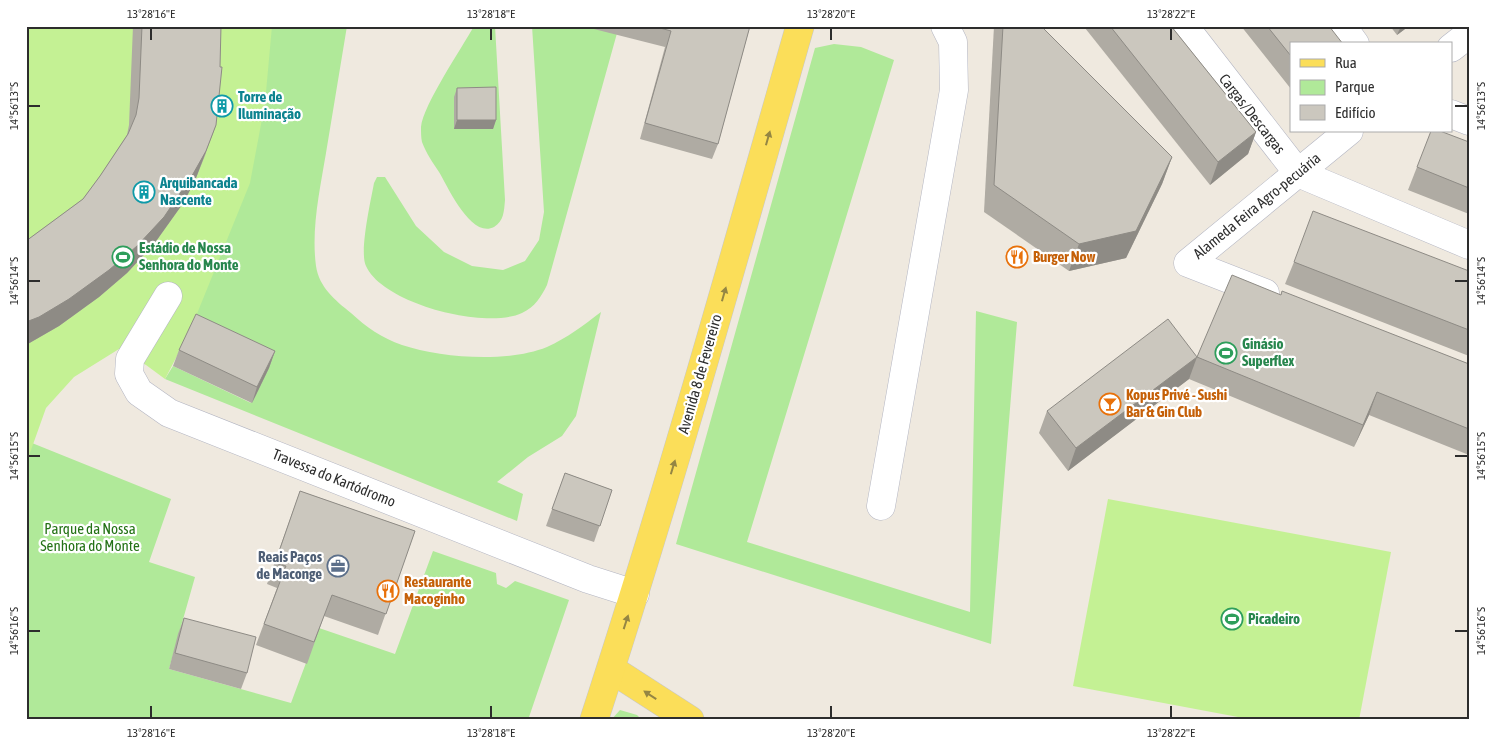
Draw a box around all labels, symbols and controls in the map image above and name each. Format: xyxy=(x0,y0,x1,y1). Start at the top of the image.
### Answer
text: 13°28'16"E xyxy=(127,7,175,21)
text: 13°28'18"E xyxy=(467,7,515,21)
text: 13°28'20"E xyxy=(807,7,855,21)
text: 13°28'22"E xyxy=(1147,7,1195,21)
legend xyxy=(1290,42,1452,132)
text: Rua xyxy=(1335,54,1357,71)
street label: Cargas/Descargas xyxy=(1216,70,1289,157)
text: Parque xyxy=(1335,78,1375,95)
text: 14°56'13"S xyxy=(7,82,21,130)
text: 14°56'13"S xyxy=(1474,82,1488,130)
place label: Torre de Iluminação xyxy=(238,88,301,122)
building icon: Torre de Iluminação xyxy=(210,94,234,118)
text: Edifício xyxy=(1335,104,1376,121)
one-way arrow xyxy=(764,130,772,145)
street label: Alameda Feira Agro-pecuária xyxy=(1190,149,1324,262)
place label: Arquibancada Nascente xyxy=(159,174,238,208)
building icon: Arquibancada Nascente xyxy=(132,180,156,204)
place label: Estádio de Nossa Senhora do Monte xyxy=(139,239,239,273)
sports icon: Estádio de Nossa Senhora do Monte xyxy=(111,245,135,269)
restaurant icon: Burger Now xyxy=(1005,245,1029,269)
place label: Burger Now xyxy=(1033,248,1096,265)
text: 14°56'14"S xyxy=(7,257,21,305)
text: 14°56'14"S xyxy=(1474,257,1488,305)
one-way arrow xyxy=(720,287,728,302)
street label: Avenida 8 de Fevereiro xyxy=(674,312,725,436)
place label: Ginásio Superflex xyxy=(1242,335,1294,369)
sports icon: Ginásio Superflex xyxy=(1214,341,1238,365)
place label: Kopus Privé - Sushi Bar & Gin Club xyxy=(1126,386,1227,420)
bar icon: Kopus Privé - Sushi Bar & Gin Club xyxy=(1098,392,1122,416)
text: 14°56'15"S xyxy=(7,432,21,480)
text: 14°56'15"S xyxy=(1474,432,1488,480)
street label: Travessa do Kartódromo xyxy=(270,445,398,510)
one-way arrow xyxy=(669,459,677,474)
park label: Parque da Nossa Senhora do Monte xyxy=(40,520,140,554)
place label: Reais Paços de Maconge xyxy=(256,548,323,582)
office icon: Reais Paços de Maconge xyxy=(326,554,350,578)
place label: Restaurante Macoginho xyxy=(404,573,472,607)
restaurant icon: Restaurante Macoginho xyxy=(376,579,400,603)
text: 14°56'16"S xyxy=(7,607,21,655)
sports icon: Picadeiro xyxy=(1220,607,1244,631)
text: 14°56'16"S xyxy=(1474,607,1488,655)
place label: Picadeiro xyxy=(1248,610,1300,627)
one-way arrow xyxy=(622,615,630,630)
one-way arrow xyxy=(644,690,657,699)
text: 13°28'16"E xyxy=(127,726,175,740)
text: 13°28'18"E xyxy=(467,726,515,740)
text: 13°28'20"E xyxy=(807,726,855,740)
text: 13°28'22"E xyxy=(1147,726,1195,740)

